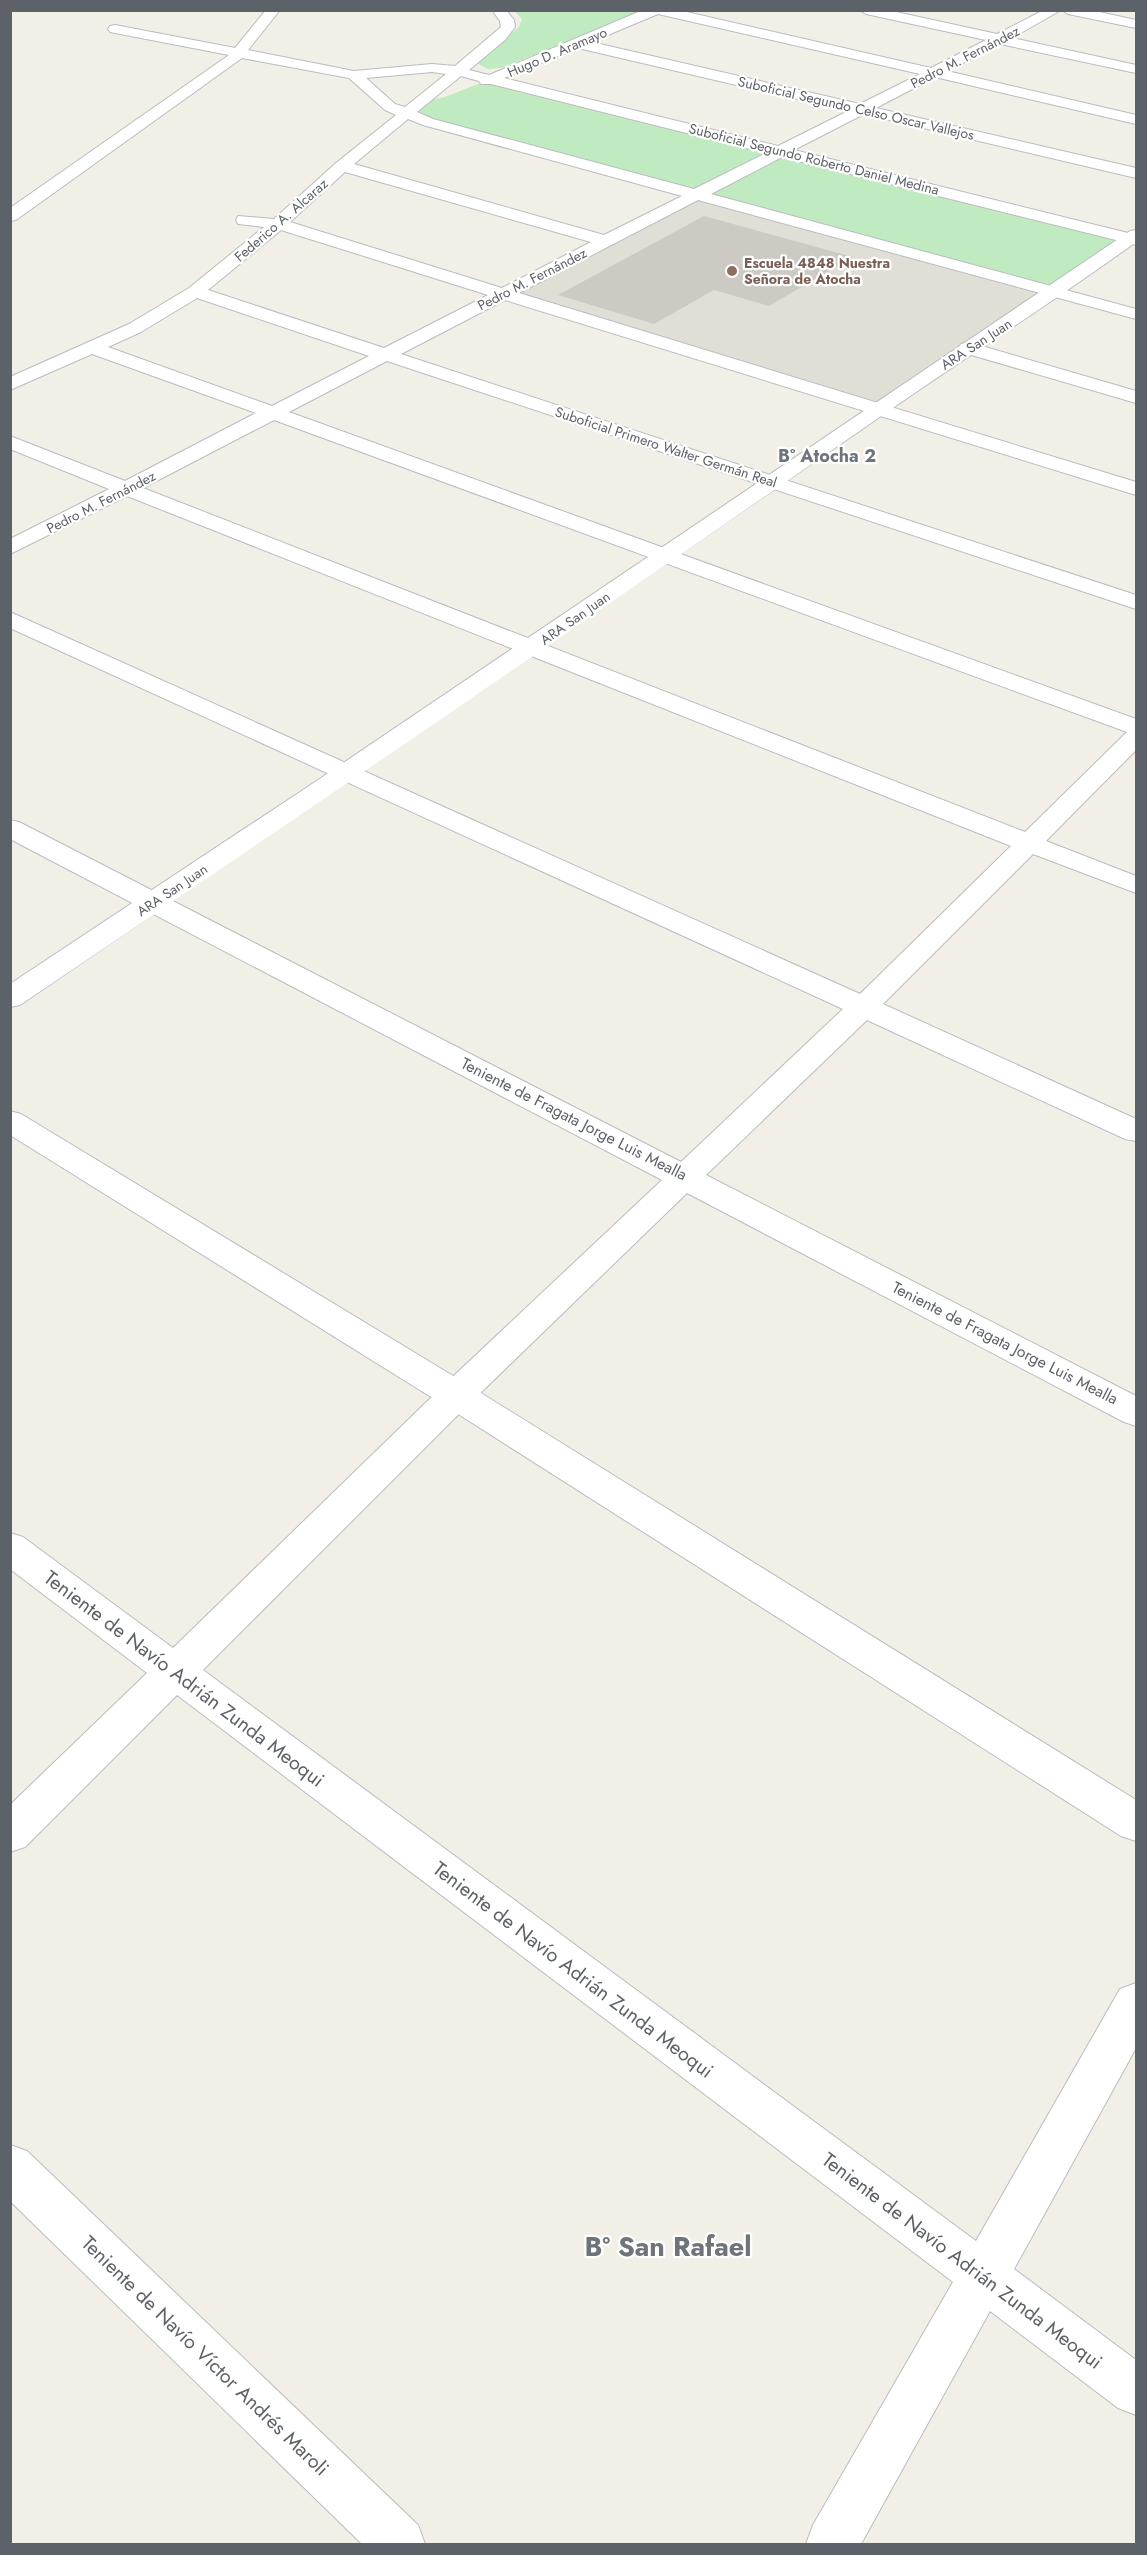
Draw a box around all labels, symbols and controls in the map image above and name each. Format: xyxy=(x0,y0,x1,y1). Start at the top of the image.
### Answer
street label: Pedro M. Fernández xyxy=(907,21,1024,93)
street label: Hugo D. Aramayo xyxy=(504,22,610,82)
street label: Suboficial Segundo Celso Oscar Vallejos xyxy=(736,71,976,145)
street label: Suboficial Segundo Roberto Daniel Medina xyxy=(687,118,941,200)
street label: Federico A. Alcaraz xyxy=(230,173,332,266)
street label: Pedro M. Fernández xyxy=(474,243,591,315)
place label: Escuela 4848 Nuestra Señora de Atocha xyxy=(744,253,890,289)
marker: Escuela 4848 Nuestra Señora de Atocha xyxy=(725,264,739,278)
street label: ARA San Juan xyxy=(936,313,1016,375)
street label: Suboficial Primero Walter Germán Real xyxy=(552,402,780,492)
district label: Bº Atocha 2 xyxy=(778,443,876,469)
street label: Pedro M. Fernández xyxy=(43,466,160,538)
street label: ARA San Juan xyxy=(536,586,614,650)
street label: ARA San Juan xyxy=(133,859,211,921)
street label: Teniente de Fragata Jorge Luis Mealla xyxy=(457,1052,691,1186)
street label: Teniente de Fragata Jorge Luis Mealla xyxy=(888,1276,1122,1410)
street label: Teniente de Navío Adrián Zunda Meoqui xyxy=(38,1564,330,1794)
street label: Teniente de Navío Adrián Zunda Meoqui xyxy=(427,1855,719,2085)
street label: Teniente de Navío Adrián Zunda Meoqui xyxy=(816,2146,1108,2376)
district label: Bº San Rafael xyxy=(584,2227,752,2266)
street label: Teniente de Navío Víctor Andrés Maroli xyxy=(75,2229,335,2483)

